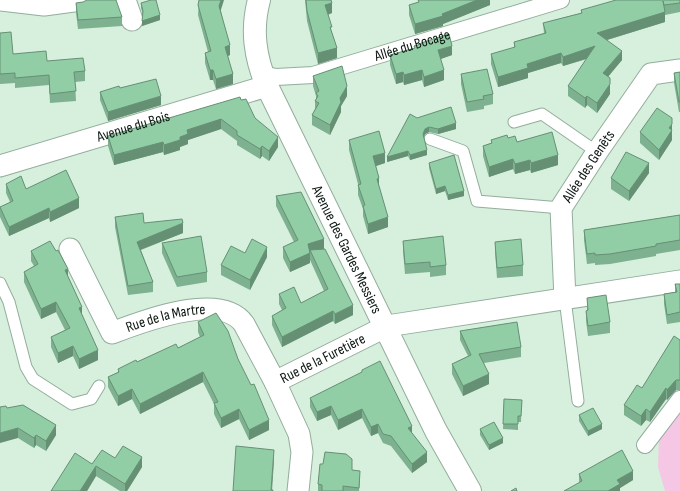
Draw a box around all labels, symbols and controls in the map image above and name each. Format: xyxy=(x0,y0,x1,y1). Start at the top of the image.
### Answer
street label: Allée du Bocage xyxy=(371,25,452,66)
street label: Avenue du Bois xyxy=(93,106,172,146)
street label: Allée des Genêts xyxy=(557,126,619,207)
street label: Avenue des Gardes Messiers xyxy=(307,181,386,317)
street label: Rue de la Martre xyxy=(123,299,206,337)
street label: Rue de la Furetière xyxy=(277,329,368,387)

